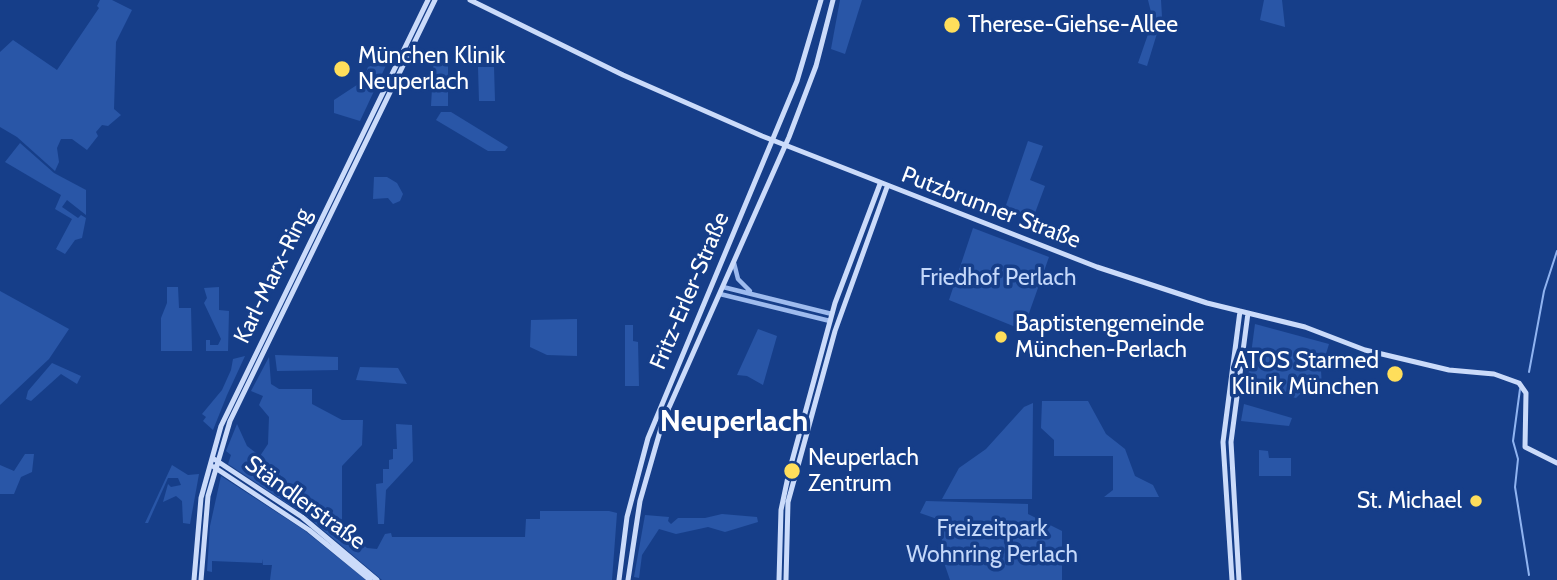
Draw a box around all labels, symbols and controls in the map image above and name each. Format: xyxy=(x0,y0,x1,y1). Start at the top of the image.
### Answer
place label: Therese-Giehse-Allee xyxy=(968,11,1178,39)
marker: Therese-Giehse-Allee xyxy=(942,15,962,35)
place label: München Klinik Neuperlach xyxy=(358,42,505,96)
marker: München Klinik Neuperlach xyxy=(332,59,352,79)
street label: Putzbrunner Straße xyxy=(898,161,1084,255)
street label: Karl-Marx-Ring xyxy=(228,204,318,348)
street label: Fritz-Erler-Straße xyxy=(644,208,736,374)
park label: Friedhof Perlach xyxy=(920,264,1076,292)
place label: Baptistengemeinde München-Perlach xyxy=(1015,310,1204,364)
marker: Baptistengemeinde München-Perlach xyxy=(993,329,1009,345)
place label: ATOS Starmed Klinik München xyxy=(1232,347,1379,401)
marker: ATOS Starmed Klinik München xyxy=(1385,364,1405,384)
district label: Neuperlach xyxy=(660,404,808,440)
place label: Neuperlach Zentrum xyxy=(808,444,919,498)
street label: Ständlerstraße xyxy=(239,450,371,556)
marker: Neuperlach Zentrum xyxy=(782,461,802,481)
place label: St. Michael xyxy=(1357,487,1462,515)
marker: St. Michael xyxy=(1468,493,1484,509)
park label: Freizeitpark Wohnring Perlach xyxy=(906,515,1078,569)

